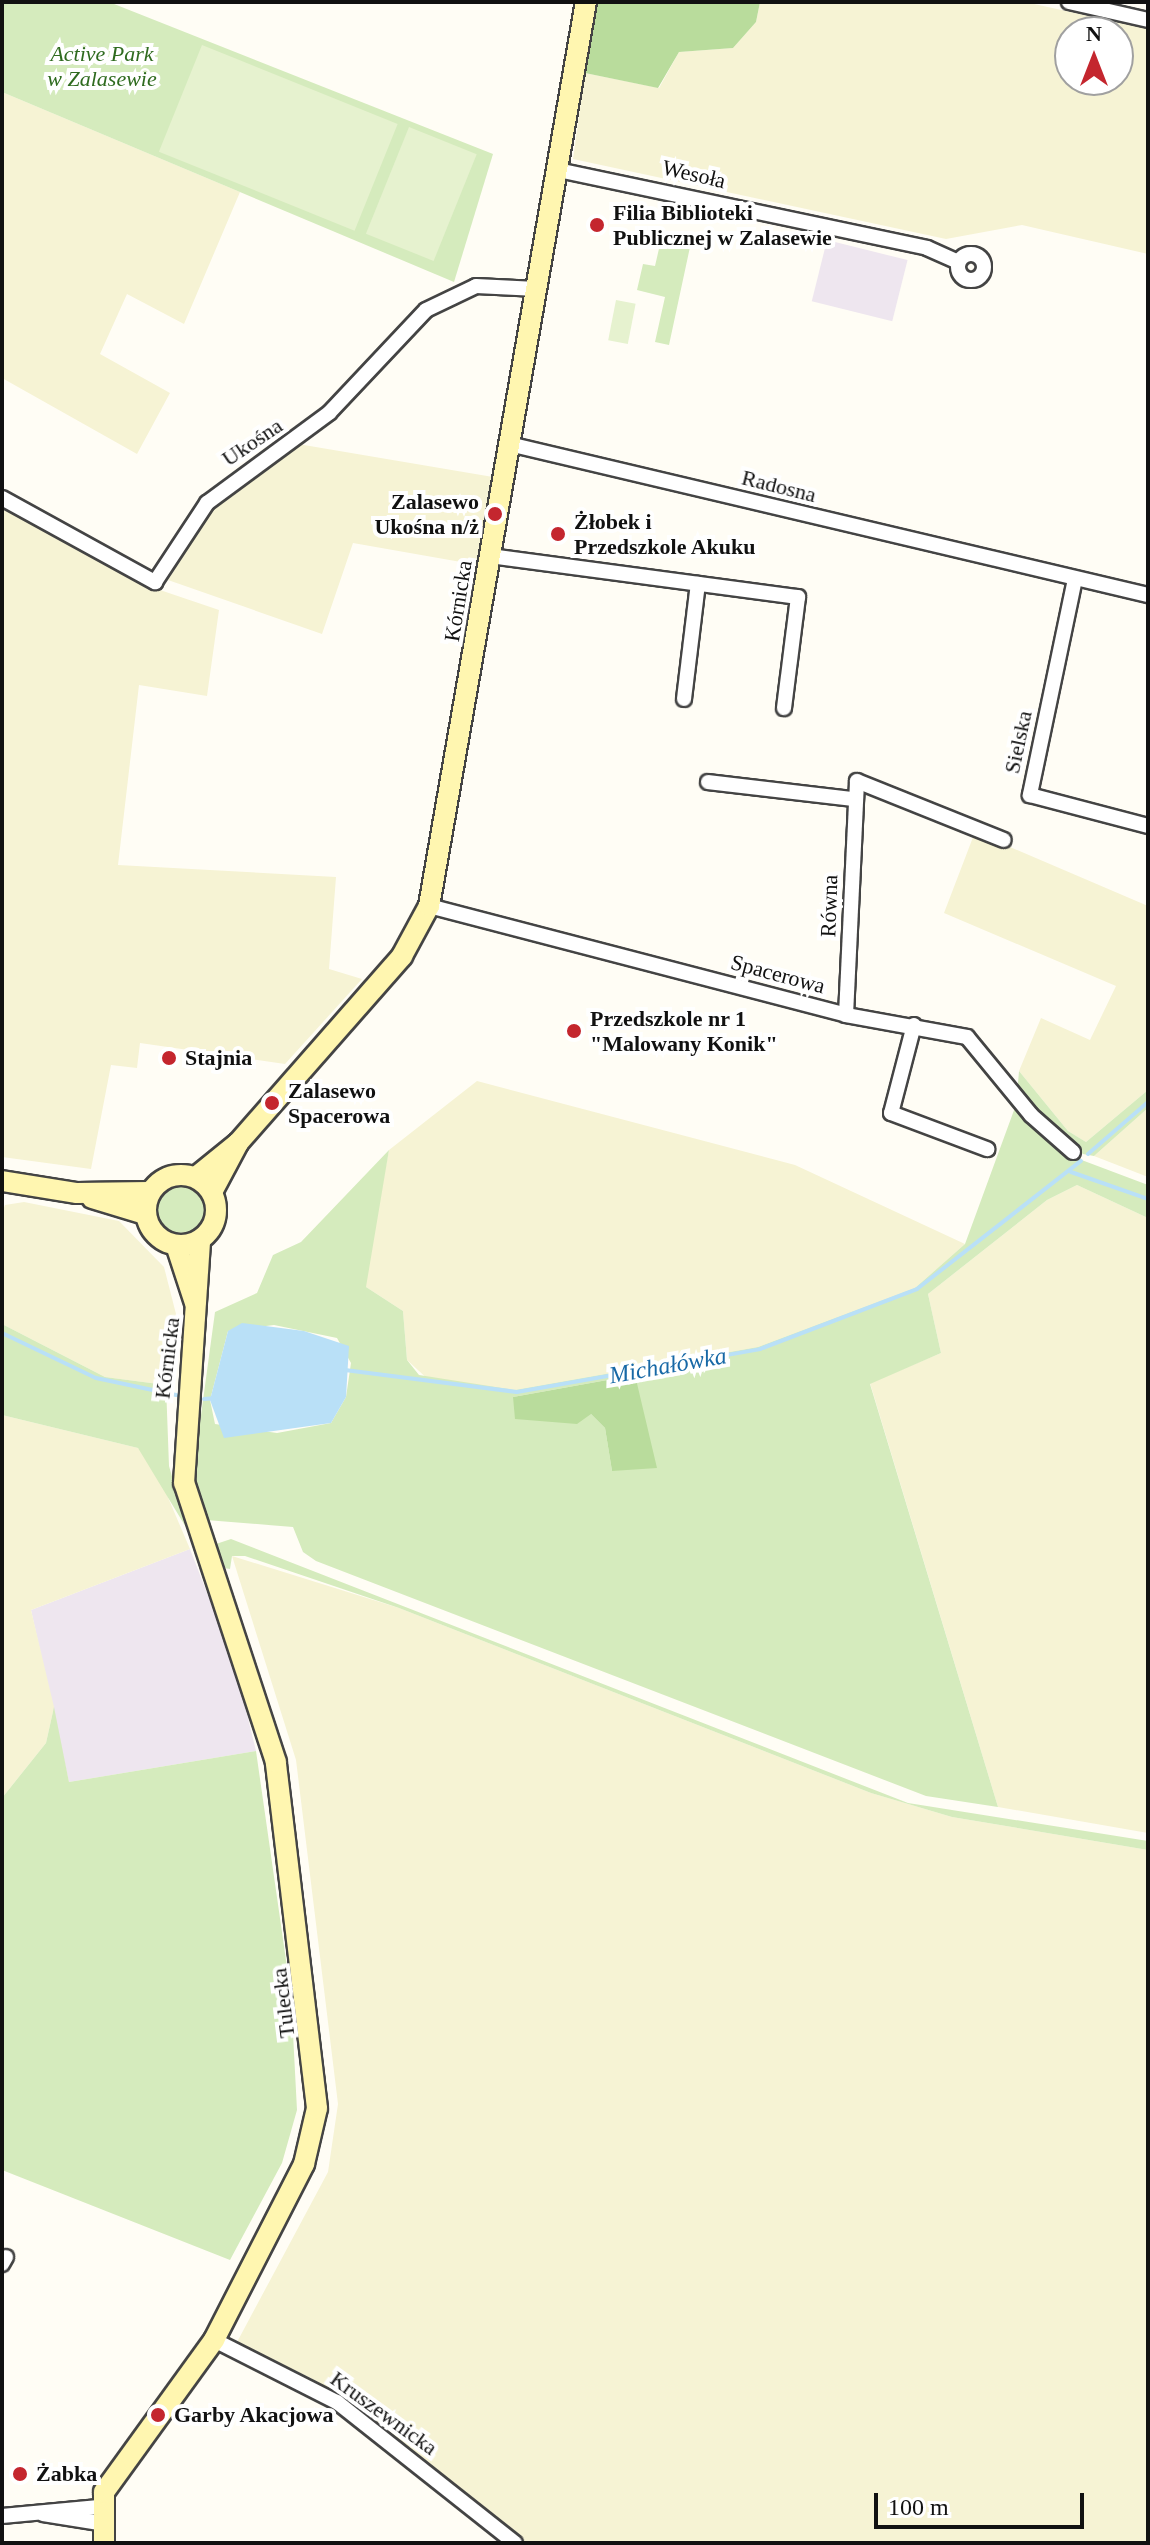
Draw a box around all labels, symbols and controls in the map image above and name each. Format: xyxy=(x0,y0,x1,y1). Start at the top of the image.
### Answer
north arrow xyxy=(1054,16,1134,96)
text: N xyxy=(1086,21,1102,46)
park label: Active Park w Zalasewie xyxy=(47,40,157,92)
street label: Wesoła xyxy=(660,154,728,194)
place label: Filia Biblioteki Publicznej w Zalasewie xyxy=(613,199,832,250)
marker: Filia Biblioteki Publicznej w Zalasewie xyxy=(588,216,606,234)
street label: Ukośna xyxy=(217,412,287,472)
street label: Radosna xyxy=(739,464,819,508)
place label: Zalasewo Ukośna n/ż xyxy=(374,488,479,540)
marker: Zalasewo Ukośna n/ż xyxy=(486,505,504,523)
place label: Żłobek i Przedszkole Akuku xyxy=(574,508,757,560)
marker: Żłobek i Przedszkole Akuku xyxy=(549,525,567,543)
street label: Kórnicka xyxy=(439,559,477,643)
street label: Sielska xyxy=(998,708,1038,776)
street label: Równa xyxy=(815,874,843,938)
street label: Spacerowa xyxy=(728,949,828,999)
place label: Przedszkole nr 1 "Malowany Konik" xyxy=(590,1005,778,1056)
marker: Przedszkole nr 1 "Malowany Konik" xyxy=(565,1022,583,1040)
place label: Stajnia xyxy=(185,1045,252,1071)
marker: Stajnia xyxy=(160,1049,178,1067)
place label: Zalasewo Spacerowa xyxy=(288,1077,390,1128)
marker: Zalasewo Spacerowa xyxy=(263,1094,281,1112)
street label: Kórnicka xyxy=(149,1316,185,1400)
water label: Michałówka xyxy=(607,1342,729,1390)
street label: Tulecka xyxy=(266,1967,300,2039)
street label: Kruszewnicka xyxy=(325,2365,443,2461)
place label: Garby Akacjowa xyxy=(174,2402,335,2428)
marker: Garby Akacjowa xyxy=(149,2406,167,2424)
place label: Żabka xyxy=(36,2461,97,2487)
marker: Żabka xyxy=(11,2465,29,2483)
scale bar xyxy=(878,2477,1088,2527)
text: 100 m xyxy=(888,2494,949,2520)

